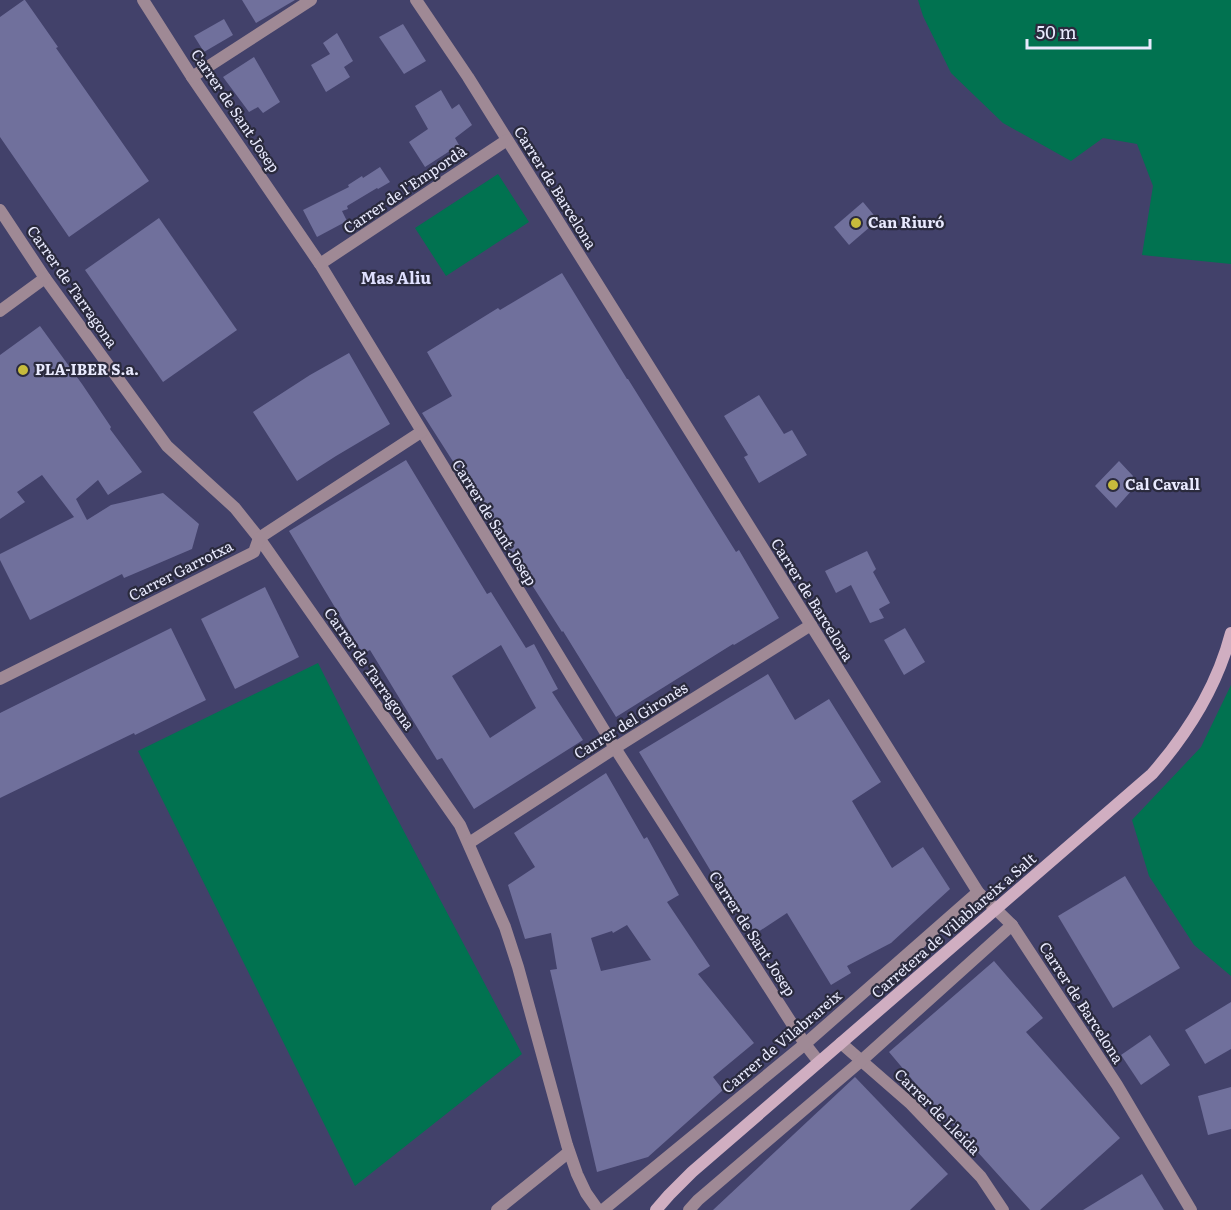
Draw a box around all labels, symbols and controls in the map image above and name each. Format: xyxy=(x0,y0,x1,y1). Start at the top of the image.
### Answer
scale bar xyxy=(1027,12,1150,50)
text: 50 m xyxy=(1036,18,1077,45)
street label: Carrer de Sant Josep xyxy=(186,44,286,177)
street label: Carrer de Barcelona xyxy=(509,121,604,254)
street label: Carrer de l'Empordà xyxy=(338,138,471,239)
place label: Can Riuró xyxy=(868,210,944,233)
marker: Can Riuró xyxy=(849,216,863,230)
street label: Carrer de Tarragona xyxy=(22,220,125,353)
district label: Mas Aliu xyxy=(361,265,431,289)
place label: PLA-IBER S.a. xyxy=(35,357,139,380)
marker: PLA-IBER S.a. xyxy=(16,363,30,377)
street label: Carrer de Sant Josep xyxy=(447,455,543,590)
place label: Cal Cavall xyxy=(1125,472,1200,495)
marker: Cal Cavall xyxy=(1106,478,1120,492)
street label: Carrer Garrotxa xyxy=(124,533,237,606)
street label: Carrer de Barcelona xyxy=(766,533,861,666)
street label: Carrer de Tarragona xyxy=(319,602,422,735)
street label: Carrer del Gironès xyxy=(569,675,692,764)
street label: Carretera de Vilablareix a Salt xyxy=(865,847,1041,1003)
street label: Carrer de Sant Josep xyxy=(704,866,802,1000)
street label: Carrer de Barcelona xyxy=(1034,937,1131,1068)
street label: Carrer de Vilabrareix xyxy=(716,983,846,1098)
street label: Carrer de Lleida xyxy=(890,1062,987,1160)

